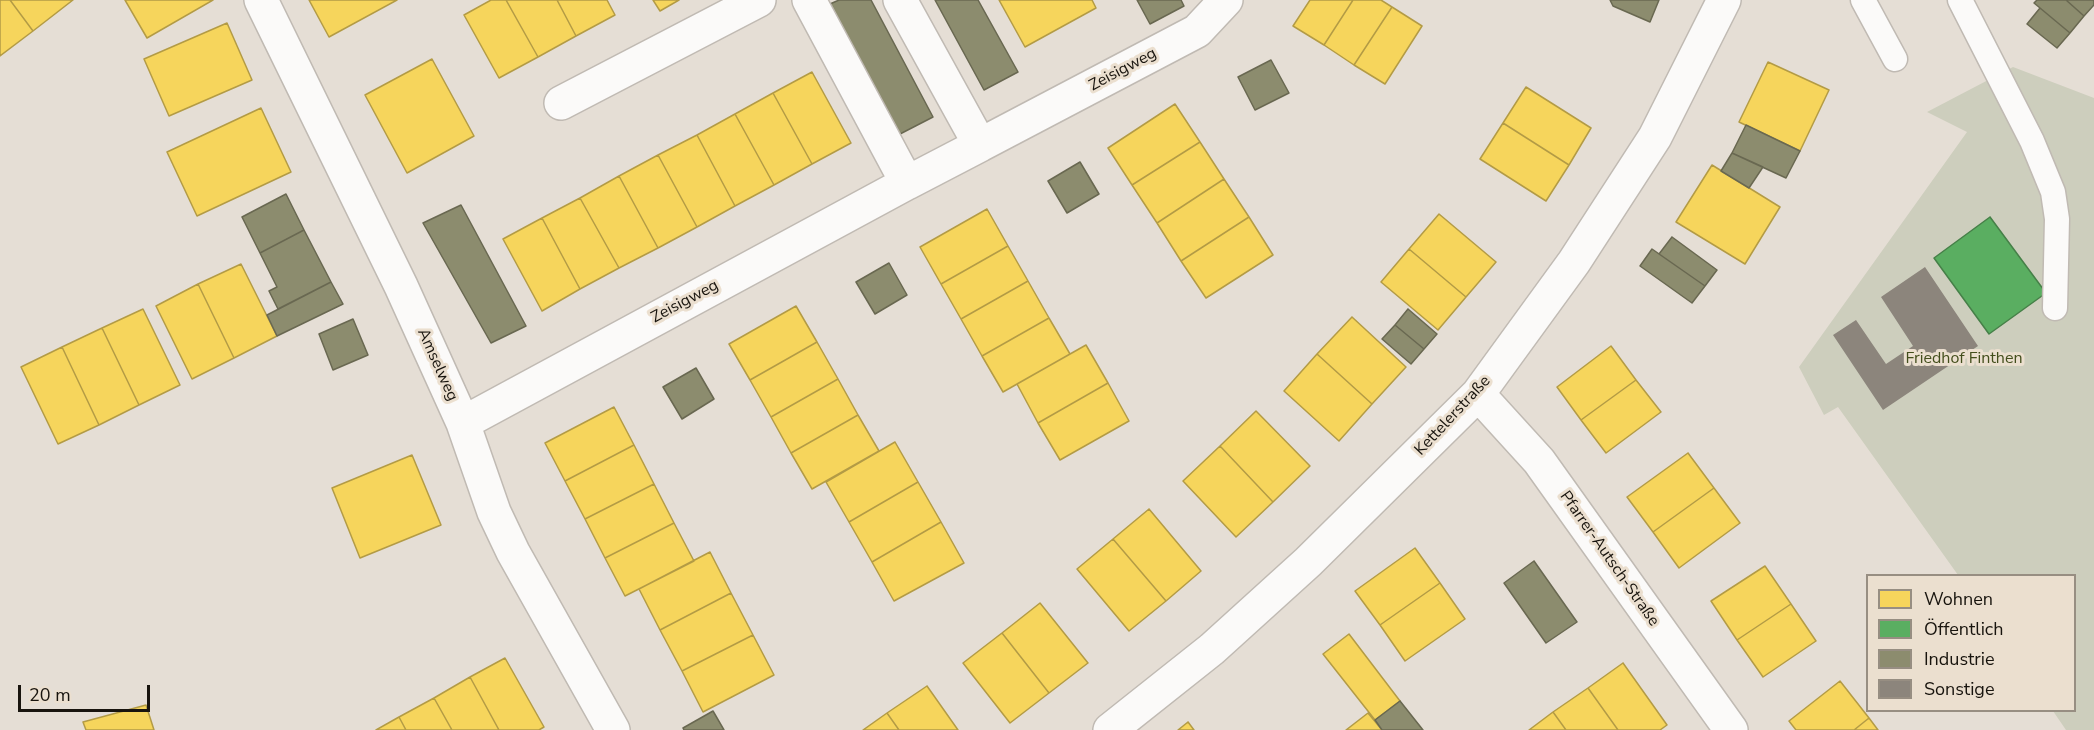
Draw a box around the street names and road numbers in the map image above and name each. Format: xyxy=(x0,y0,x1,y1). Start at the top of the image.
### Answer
street label: Zeisigweg xyxy=(1086,44,1160,96)
street label: Zeisigweg xyxy=(648,276,722,328)
street label: Amselweg xyxy=(412,326,462,404)
street label: Kettelerstraße xyxy=(1411,372,1495,460)
street label: Pfarrer-Autsch-Straße xyxy=(1555,488,1663,630)

